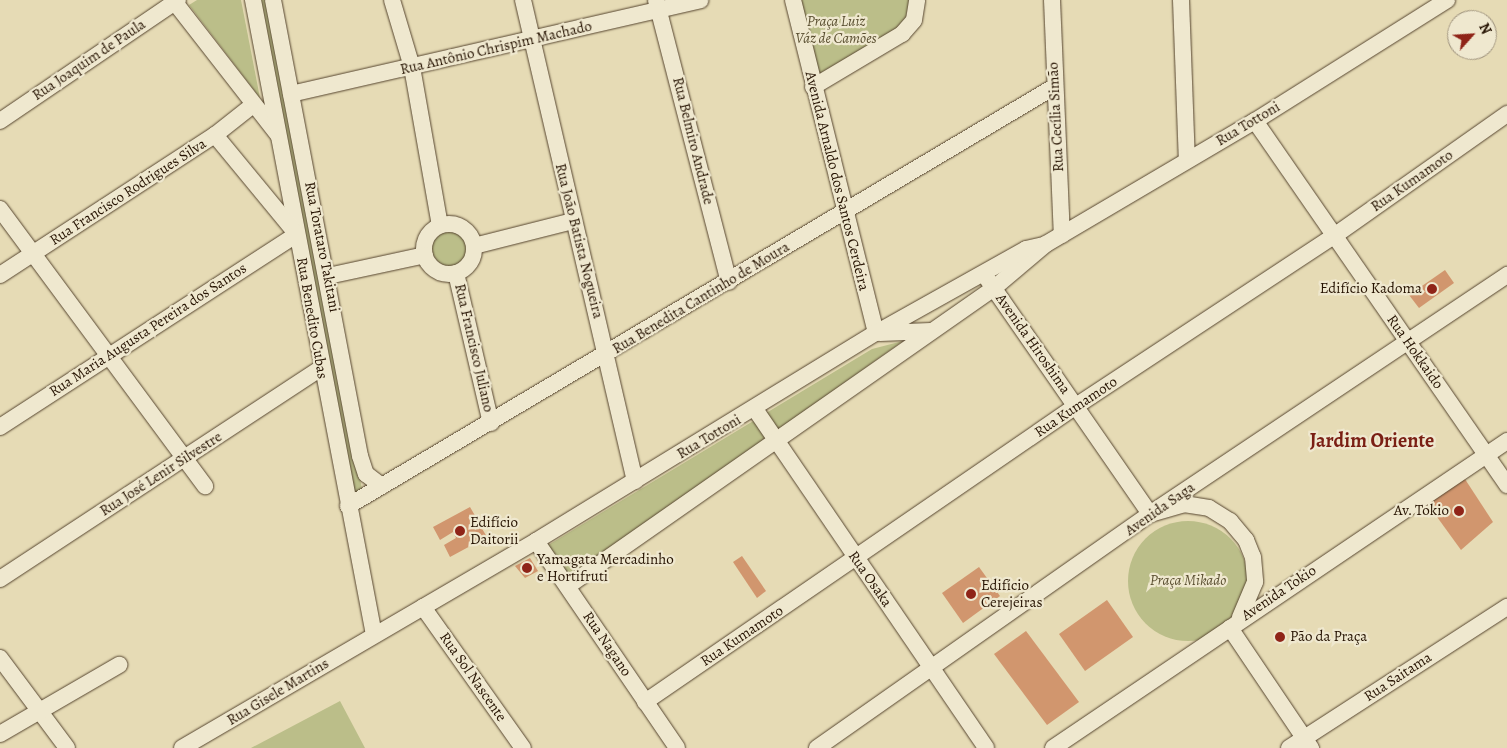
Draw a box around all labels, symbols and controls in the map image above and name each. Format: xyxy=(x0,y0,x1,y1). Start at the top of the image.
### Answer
north arrow xyxy=(1447,10,1497,60)
park label: Praça Luiz Váz de Camões xyxy=(795,12,877,47)
street label: Rua Joaquim de Paula xyxy=(29,15,149,105)
street label: Rua Antônio Chrispim Machado xyxy=(398,17,594,79)
text: N xyxy=(1474,20,1496,37)
street label: Rua Cecília Simão xyxy=(1044,62,1068,172)
street label: Avenida Arnaldo dos Santos Cerdeira xyxy=(801,69,873,293)
street label: Rua Belmiro Andrade xyxy=(668,75,718,207)
street label: Rua Tottoni xyxy=(1213,98,1283,150)
street label: Rua Francisco Rodrigues Silva xyxy=(46,135,210,249)
street label: Rua Kumamoto xyxy=(1368,146,1456,216)
street label: Rua João Batista Nogueira xyxy=(551,162,607,320)
street label: Rua Torataro Takitani xyxy=(301,180,343,314)
street label: Rua Benedita Cantinho de Moura xyxy=(609,238,793,358)
street label: Rua Benedito Cubas xyxy=(292,256,332,380)
street label: Rua Maria Augusta Pereira dos Santos xyxy=(46,259,250,401)
place label: Edifício Kadoma xyxy=(1320,280,1422,298)
street label: Rua Francisco Juliano xyxy=(450,282,498,414)
marker: Edifício Kadoma xyxy=(1426,283,1438,295)
street label: Avenida Hiroshima xyxy=(992,290,1074,398)
street label: Rua Hokkaido xyxy=(1383,311,1447,393)
street label: Rua Kumamoto xyxy=(1031,373,1121,441)
street label: Rua Tottoni xyxy=(674,411,744,463)
street label: Rua José Lenir Silvestre xyxy=(97,428,225,520)
district label: Jardim Oriente xyxy=(1310,428,1434,452)
street label: Avenida Saga xyxy=(1122,478,1198,540)
place label: Av. Tokio xyxy=(1393,502,1449,520)
marker: Av. Tokio xyxy=(1453,505,1465,517)
place label: Edifício Daitorii xyxy=(470,513,518,548)
marker: Edifício Daitorii xyxy=(454,525,466,537)
street label: Rua Osaka xyxy=(844,547,896,611)
place label: Yamagata Mercadinho e Hortifruti xyxy=(537,550,674,585)
street label: Avenida Tokio xyxy=(1238,561,1320,625)
marker: Yamagata Mercadinho e Hortifruti xyxy=(521,562,533,574)
park label: Praça Mikado xyxy=(1150,572,1226,590)
place label: Edifício Cerejeiras xyxy=(981,576,1042,611)
marker: Edifício Cerejeiras xyxy=(965,588,977,600)
street label: Rua Kumamoto xyxy=(697,602,787,670)
street label: Rua Nagano xyxy=(579,608,635,680)
place label: Pão da Praça xyxy=(1290,628,1367,646)
street label: Rua Sol Nascente xyxy=(436,629,510,725)
marker: Pão da Praça xyxy=(1274,631,1286,643)
street label: Rua Saitama xyxy=(1361,648,1435,706)
street label: Rua Gisele Martins xyxy=(224,655,332,729)

